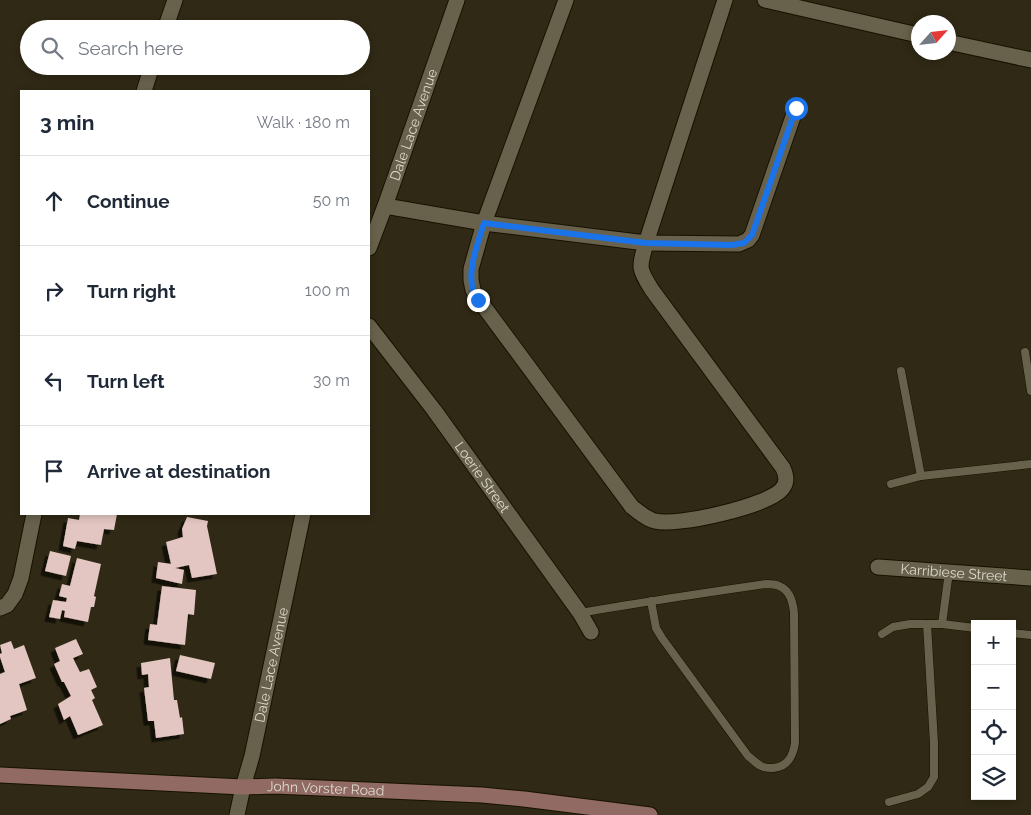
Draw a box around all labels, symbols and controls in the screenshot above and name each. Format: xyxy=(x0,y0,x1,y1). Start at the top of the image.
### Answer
north arrow xyxy=(911,15,956,60)
search box xyxy=(20,20,370,75)
icon: search xyxy=(38,34,66,62)
text: Search here xyxy=(78,37,184,59)
street label: Dale Lace Avenue xyxy=(387,67,440,183)
route start xyxy=(785,97,808,120)
text: 3 min xyxy=(40,110,94,135)
text: Walk · 180 m xyxy=(256,113,350,132)
icon: ahead xyxy=(40,187,68,215)
text: Continue xyxy=(87,190,170,212)
text: 50 m xyxy=(313,191,350,210)
icon: right xyxy=(40,277,68,305)
text: Turn right xyxy=(87,280,176,302)
text: 100 m xyxy=(305,281,350,300)
route end xyxy=(467,289,490,312)
icon: left xyxy=(40,367,68,395)
text: Turn left xyxy=(87,370,164,392)
text: 30 m xyxy=(313,371,350,390)
street label: Loerie Street xyxy=(452,439,513,516)
icon: arrive xyxy=(40,457,68,485)
text: Arrive at destination xyxy=(87,460,271,482)
street label: Karribiese Street xyxy=(900,561,1008,584)
street label: Dale Lace Avenue xyxy=(251,606,291,724)
map controls xyxy=(971,620,1016,800)
button: + xyxy=(971,620,1016,665)
button: − xyxy=(971,665,1016,710)
button: locate xyxy=(971,710,1016,755)
button: layers xyxy=(971,755,1016,800)
street label: John Vorster Road xyxy=(267,778,385,799)

